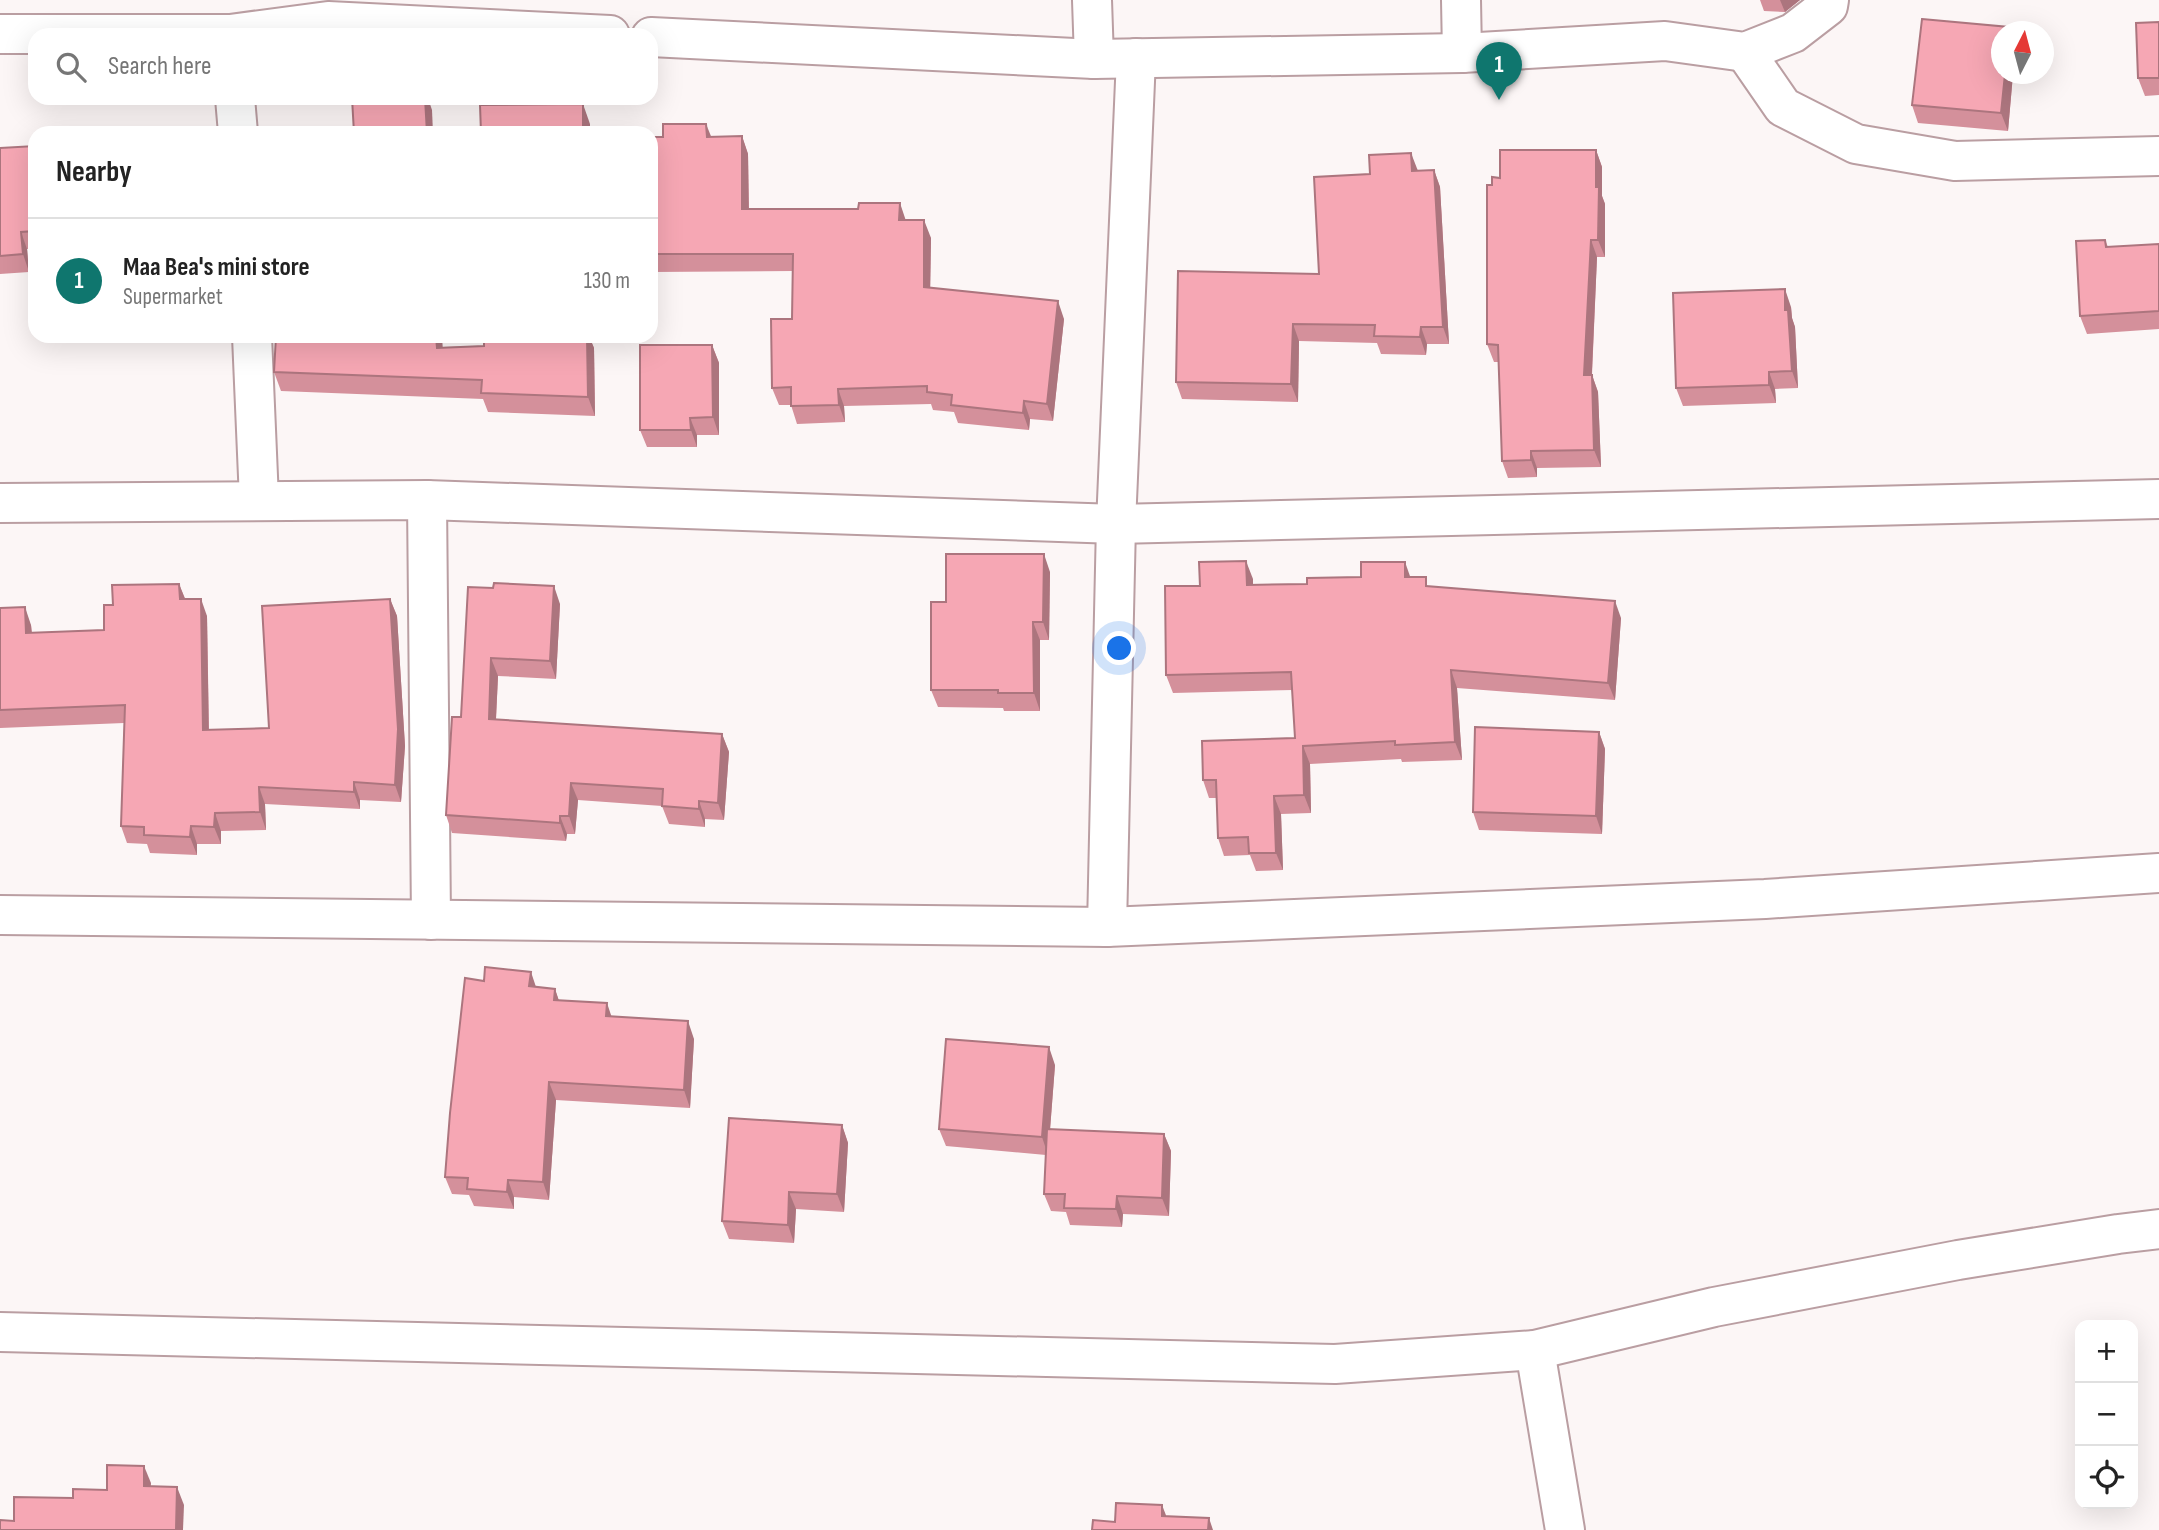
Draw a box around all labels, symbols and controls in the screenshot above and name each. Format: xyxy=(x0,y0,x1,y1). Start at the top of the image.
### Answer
north arrow xyxy=(1991,21,2054,84)
search box xyxy=(28,28,658,105)
pin: 1 xyxy=(1476,42,1522,100)
icon: search xyxy=(52,48,90,86)
text: Search here xyxy=(108,51,211,82)
text: Nearby xyxy=(56,154,132,190)
text: Maa Bea's mini store xyxy=(123,252,310,283)
text: 1 xyxy=(74,267,84,295)
text: 130 m xyxy=(584,267,630,295)
text: Supermarket xyxy=(123,283,223,311)
your location xyxy=(1102,631,1136,665)
map controls xyxy=(2075,1320,2138,1509)
button: + xyxy=(2075,1320,2138,1383)
button: − xyxy=(2075,1383,2138,1446)
button: locate xyxy=(2075,1446,2138,1509)

